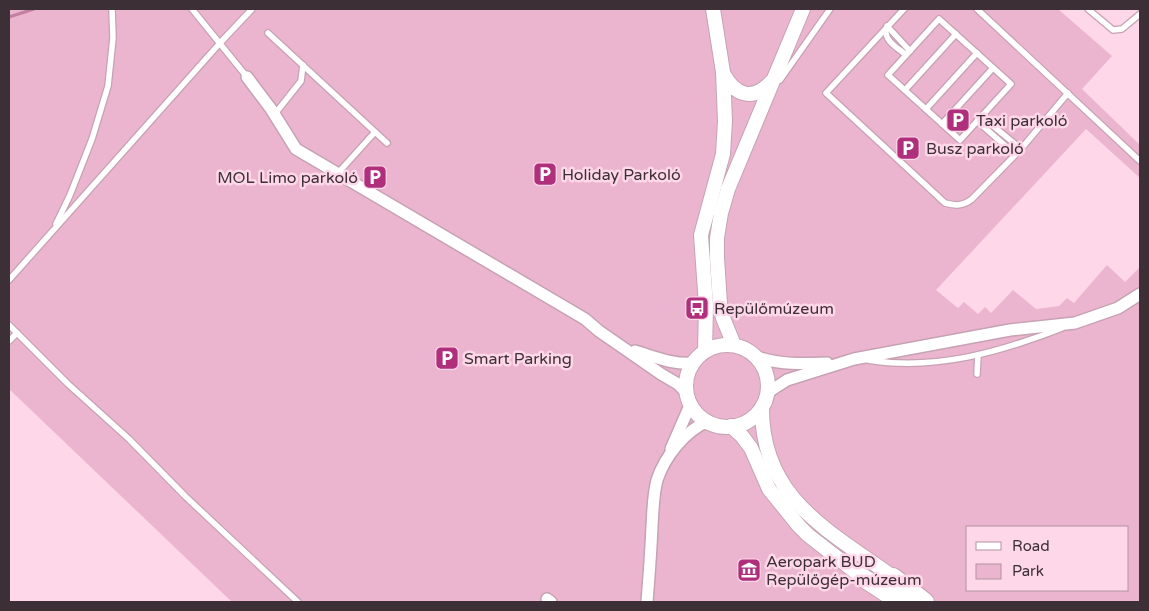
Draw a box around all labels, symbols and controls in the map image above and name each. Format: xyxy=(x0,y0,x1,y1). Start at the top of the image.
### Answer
parking icon: Taxi parkoló xyxy=(945,107,971,133)
place label: Taxi parkoló xyxy=(976,111,1068,131)
parking icon: Busz parkoló xyxy=(895,135,921,161)
place label: Busz parkoló xyxy=(926,139,1024,159)
parking icon: Holiday Parkoló xyxy=(532,161,558,187)
parking icon: MOL Limo parkoló xyxy=(362,164,388,190)
place label: Holiday Parkoló xyxy=(562,165,681,185)
place label: MOL Limo parkoló xyxy=(217,168,358,188)
bus stop icon: Repülőmúzeum xyxy=(684,295,710,321)
place label: Repülőmúzeum xyxy=(714,299,834,319)
parking icon: Smart Parking xyxy=(434,345,460,371)
place label: Smart Parking xyxy=(464,349,572,369)
legend xyxy=(966,526,1129,591)
text: Road xyxy=(1012,537,1050,555)
place label: Aeropark BUD Repülőgép-múzeum xyxy=(766,552,922,590)
museum icon: Aeropark BUD Repülőgép-múzeum xyxy=(736,557,762,583)
text: Park xyxy=(1012,562,1044,580)

